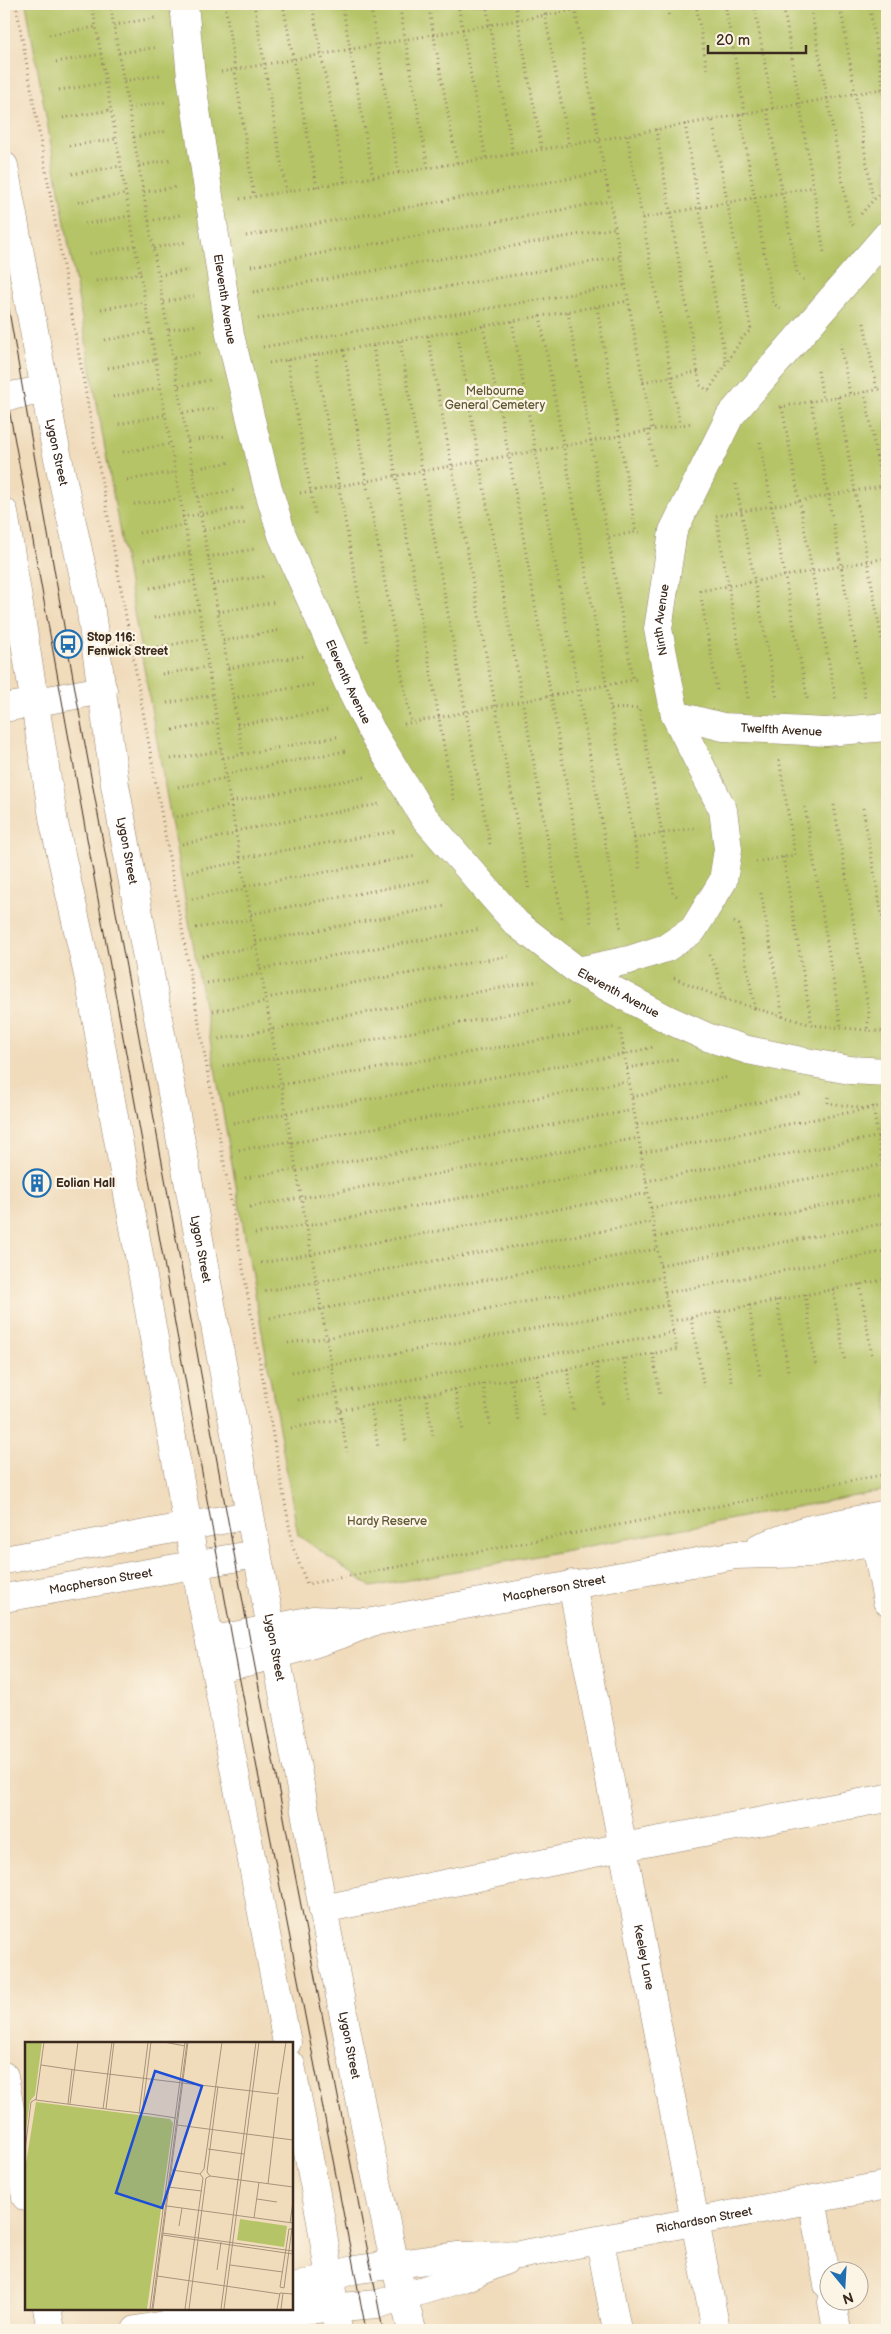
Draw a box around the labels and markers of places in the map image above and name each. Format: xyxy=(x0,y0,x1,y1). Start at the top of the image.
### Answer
bus stop icon: Stop 116: Fenwick Street xyxy=(53,629,83,659)
place label: Stop 116: Fenwick Street xyxy=(87,630,168,659)
building icon: Eolian Hall xyxy=(22,1168,52,1198)
place label: Eolian Hall xyxy=(56,1176,115,1191)

